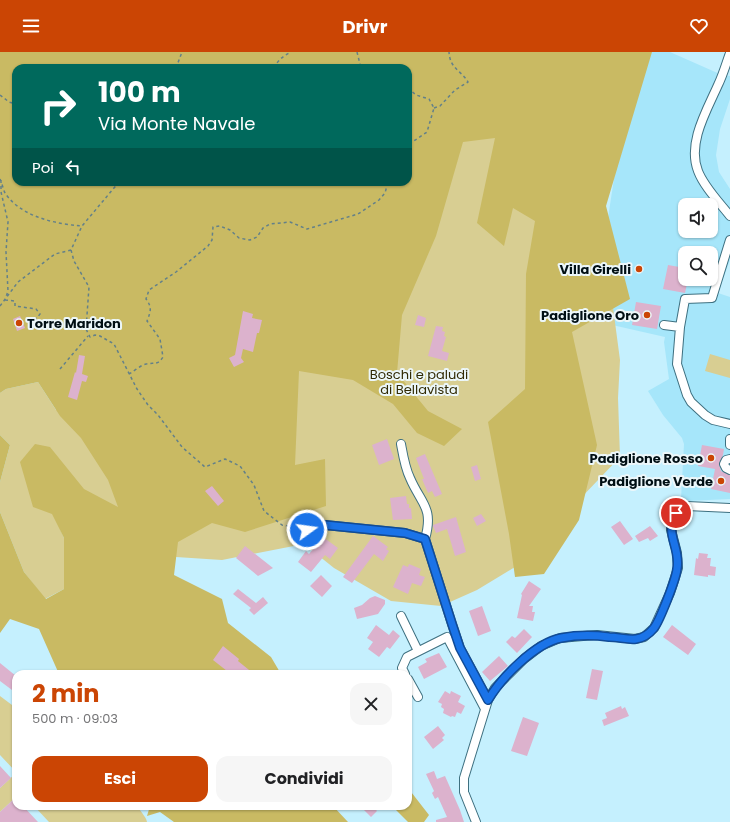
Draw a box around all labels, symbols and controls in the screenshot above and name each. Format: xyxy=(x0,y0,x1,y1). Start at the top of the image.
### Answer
text: Drivr xyxy=(342,14,388,39)
icon: menu xyxy=(20,15,42,37)
icon: heart xyxy=(688,15,710,37)
text: 100 m xyxy=(98,73,181,112)
icon: right xyxy=(32,80,84,132)
text: Via Monte Navale xyxy=(98,111,255,136)
icon: left xyxy=(62,156,84,178)
text: Poi xyxy=(32,157,54,178)
map controls xyxy=(678,198,718,286)
button: sound xyxy=(678,198,718,238)
button: search xyxy=(678,246,718,286)
place label: Villa Girelli xyxy=(560,260,631,279)
marker: Villa Girelli xyxy=(634,264,644,274)
place label: Padiglione Oro xyxy=(541,306,639,325)
marker: Padiglione Oro xyxy=(642,310,652,320)
place label: Torre Maridon xyxy=(27,314,121,333)
marker: Torre Maridon xyxy=(14,318,24,328)
park label: Boschi e paludi di Bellavista xyxy=(370,365,468,399)
place label: Padiglione Rosso xyxy=(590,449,703,468)
marker: Padiglione Rosso xyxy=(706,453,716,463)
place label: Padiglione Verde xyxy=(599,472,713,491)
marker: Padiglione Verde xyxy=(716,476,726,486)
pin xyxy=(659,496,693,530)
icon: arrive xyxy=(665,502,687,524)
position arrow xyxy=(286,509,328,551)
text: 2 min xyxy=(32,677,99,710)
button: close xyxy=(350,683,392,725)
text: 500 m · 09:03 xyxy=(32,709,118,728)
button: Esci xyxy=(32,756,208,802)
button: Condividi xyxy=(216,756,392,802)

